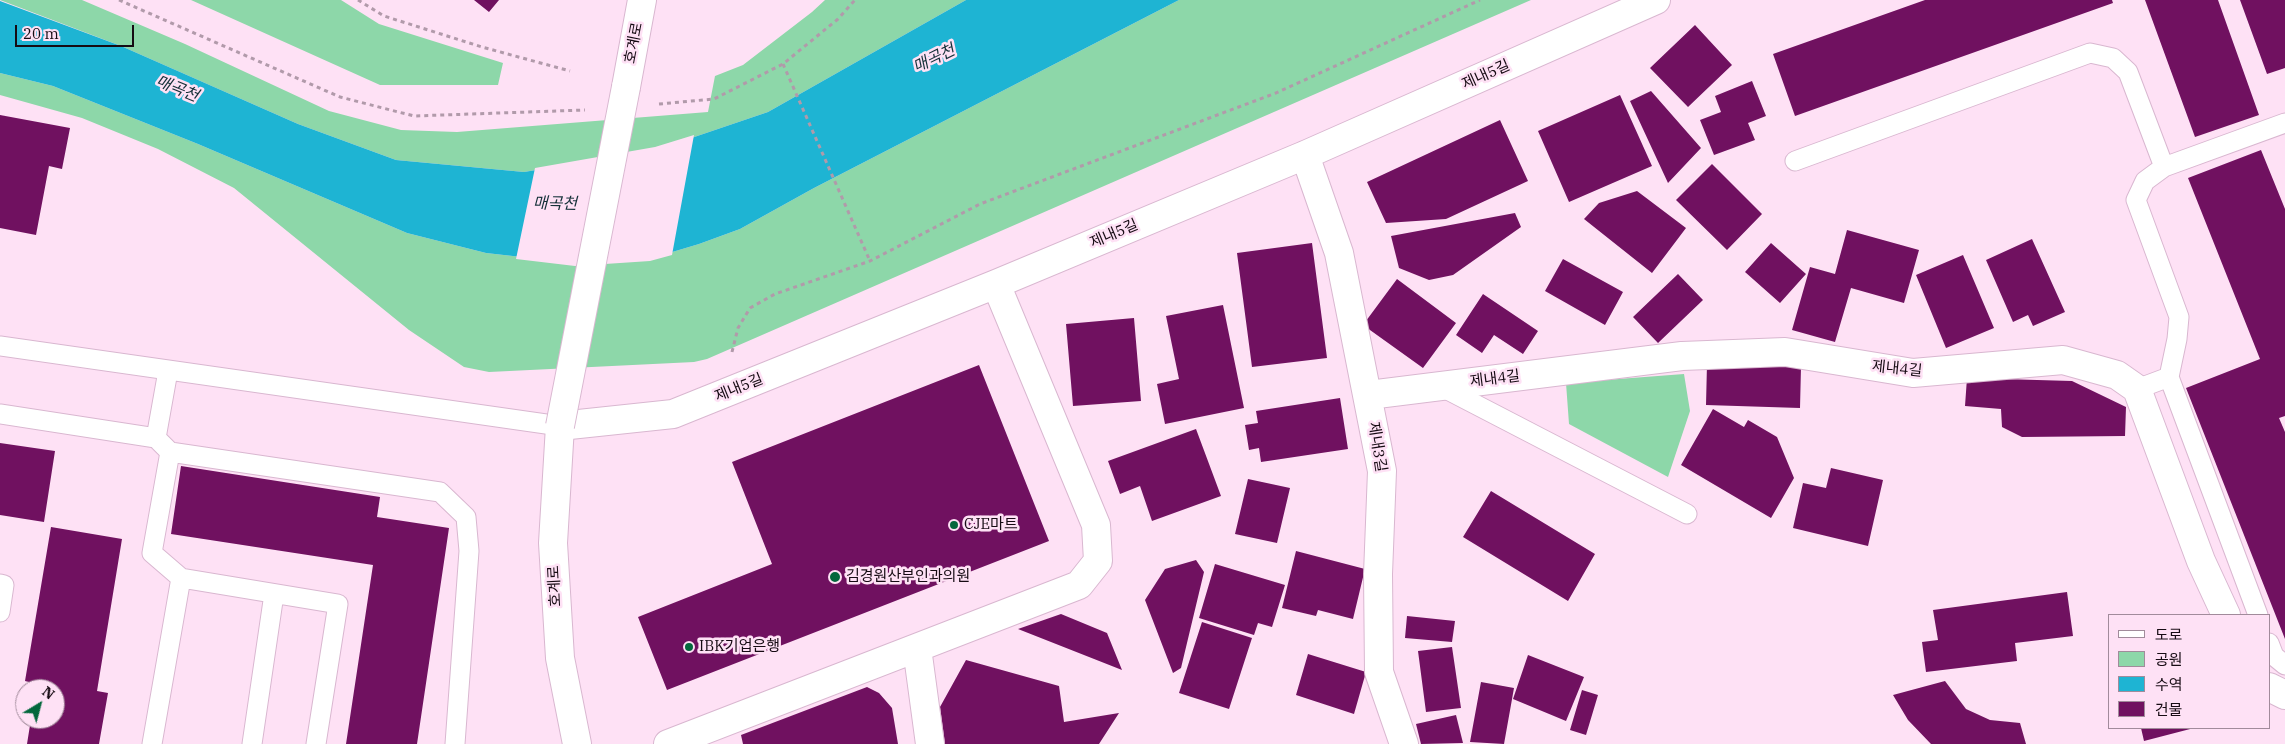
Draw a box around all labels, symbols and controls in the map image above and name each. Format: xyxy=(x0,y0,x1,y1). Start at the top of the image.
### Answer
scale bar xyxy=(18,15,136,47)
street label: 호계로 xyxy=(621,21,647,65)
text: 20 m xyxy=(23,24,59,43)
water label: 매곡천 xyxy=(910,41,958,77)
street label: 제내5길 xyxy=(1459,57,1513,93)
water label: 매곡천 xyxy=(153,72,201,106)
water label: 매곡천 xyxy=(533,194,577,214)
street label: 제내5길 xyxy=(1087,216,1141,252)
street label: 제내4길 xyxy=(1871,357,1923,381)
street label: 제내4길 xyxy=(1469,367,1521,391)
street label: 제내5길 xyxy=(712,370,766,406)
street label: 제내3길 xyxy=(1364,421,1390,473)
place label: CJE마트 xyxy=(964,516,1018,534)
marker: CJE마트 xyxy=(948,519,960,531)
street label: 호계로 xyxy=(545,565,565,607)
place label: 김경원산부인과의원 xyxy=(846,568,970,586)
marker: 김경원산부인과의원 xyxy=(828,570,842,584)
legend xyxy=(2108,614,2270,729)
text: 도로 xyxy=(2155,625,2183,644)
place label: IBK기업은행 xyxy=(699,638,780,656)
marker: IBK기업은행 xyxy=(683,641,695,653)
text: 공원 xyxy=(2155,650,2183,669)
text: 수역 xyxy=(2155,675,2183,694)
north arrow xyxy=(15,679,65,729)
text: N xyxy=(39,682,58,703)
text: 건물 xyxy=(2155,700,2183,719)

